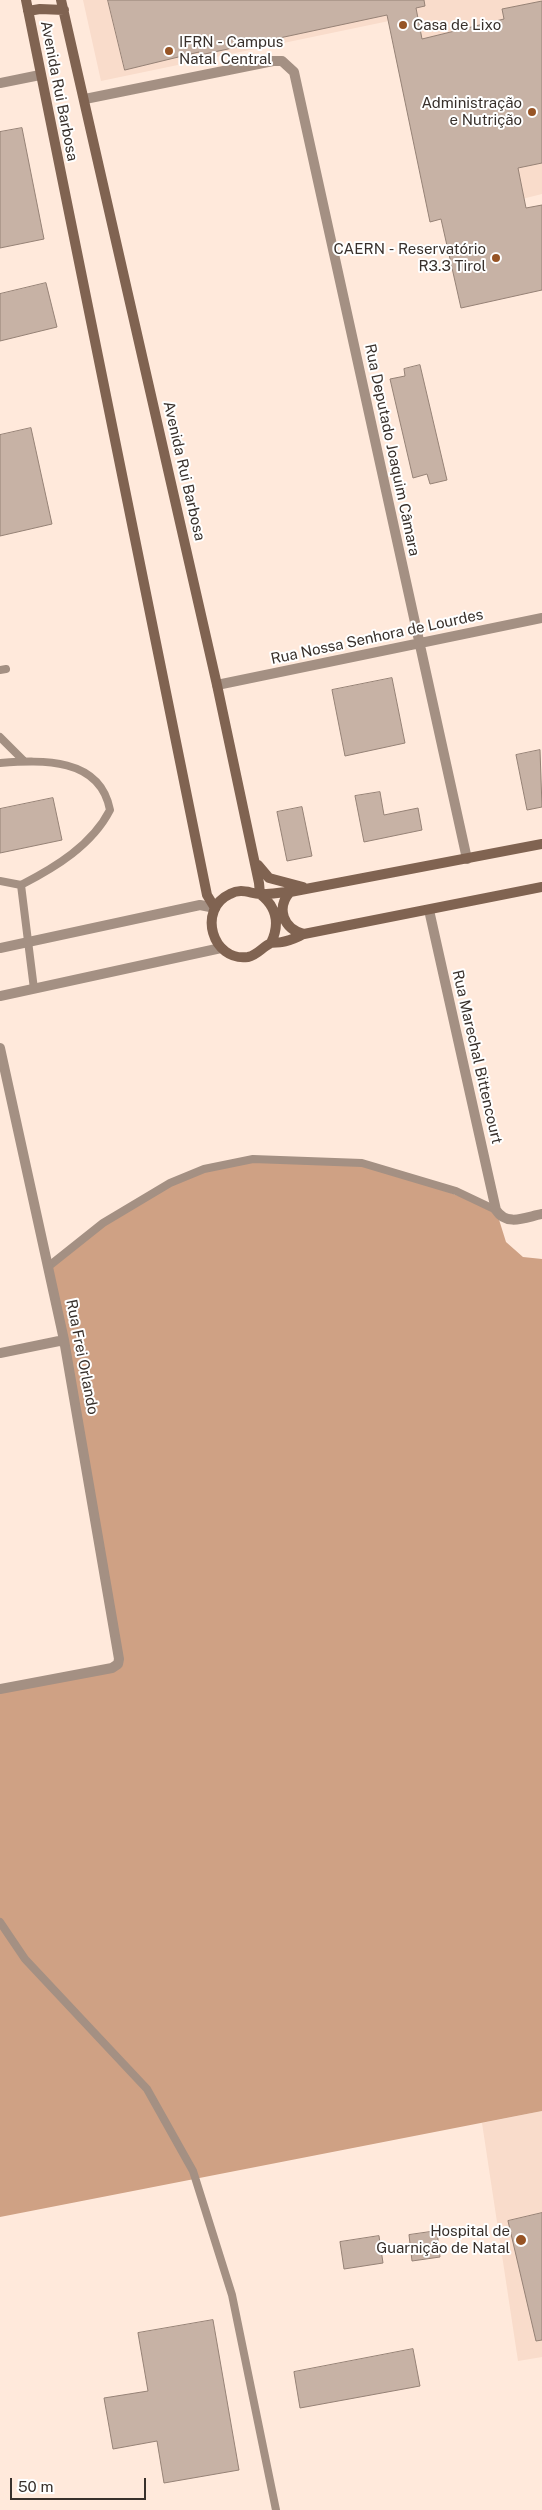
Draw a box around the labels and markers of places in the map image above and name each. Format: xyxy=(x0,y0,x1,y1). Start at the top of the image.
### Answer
place label: Casa de Lixo xyxy=(413,16,501,34)
marker: Casa de Lixo xyxy=(397,19,409,31)
place label: IFRN - Campus Natal Central xyxy=(179,33,283,68)
marker: IFRN - Campus Natal Central xyxy=(163,45,175,57)
place label: Administração e Nutrição xyxy=(421,94,522,129)
marker: Administração e Nutrição xyxy=(526,106,538,118)
place label: CAERN - Reservatório R3.3 Tirol xyxy=(333,240,486,275)
marker: CAERN - Reservatório R3.3 Tirol xyxy=(490,252,502,264)
place label: Hospital de Guarnição de Natal xyxy=(376,2222,510,2257)
marker: Hospital de Guarnição de Natal xyxy=(514,2233,528,2247)

